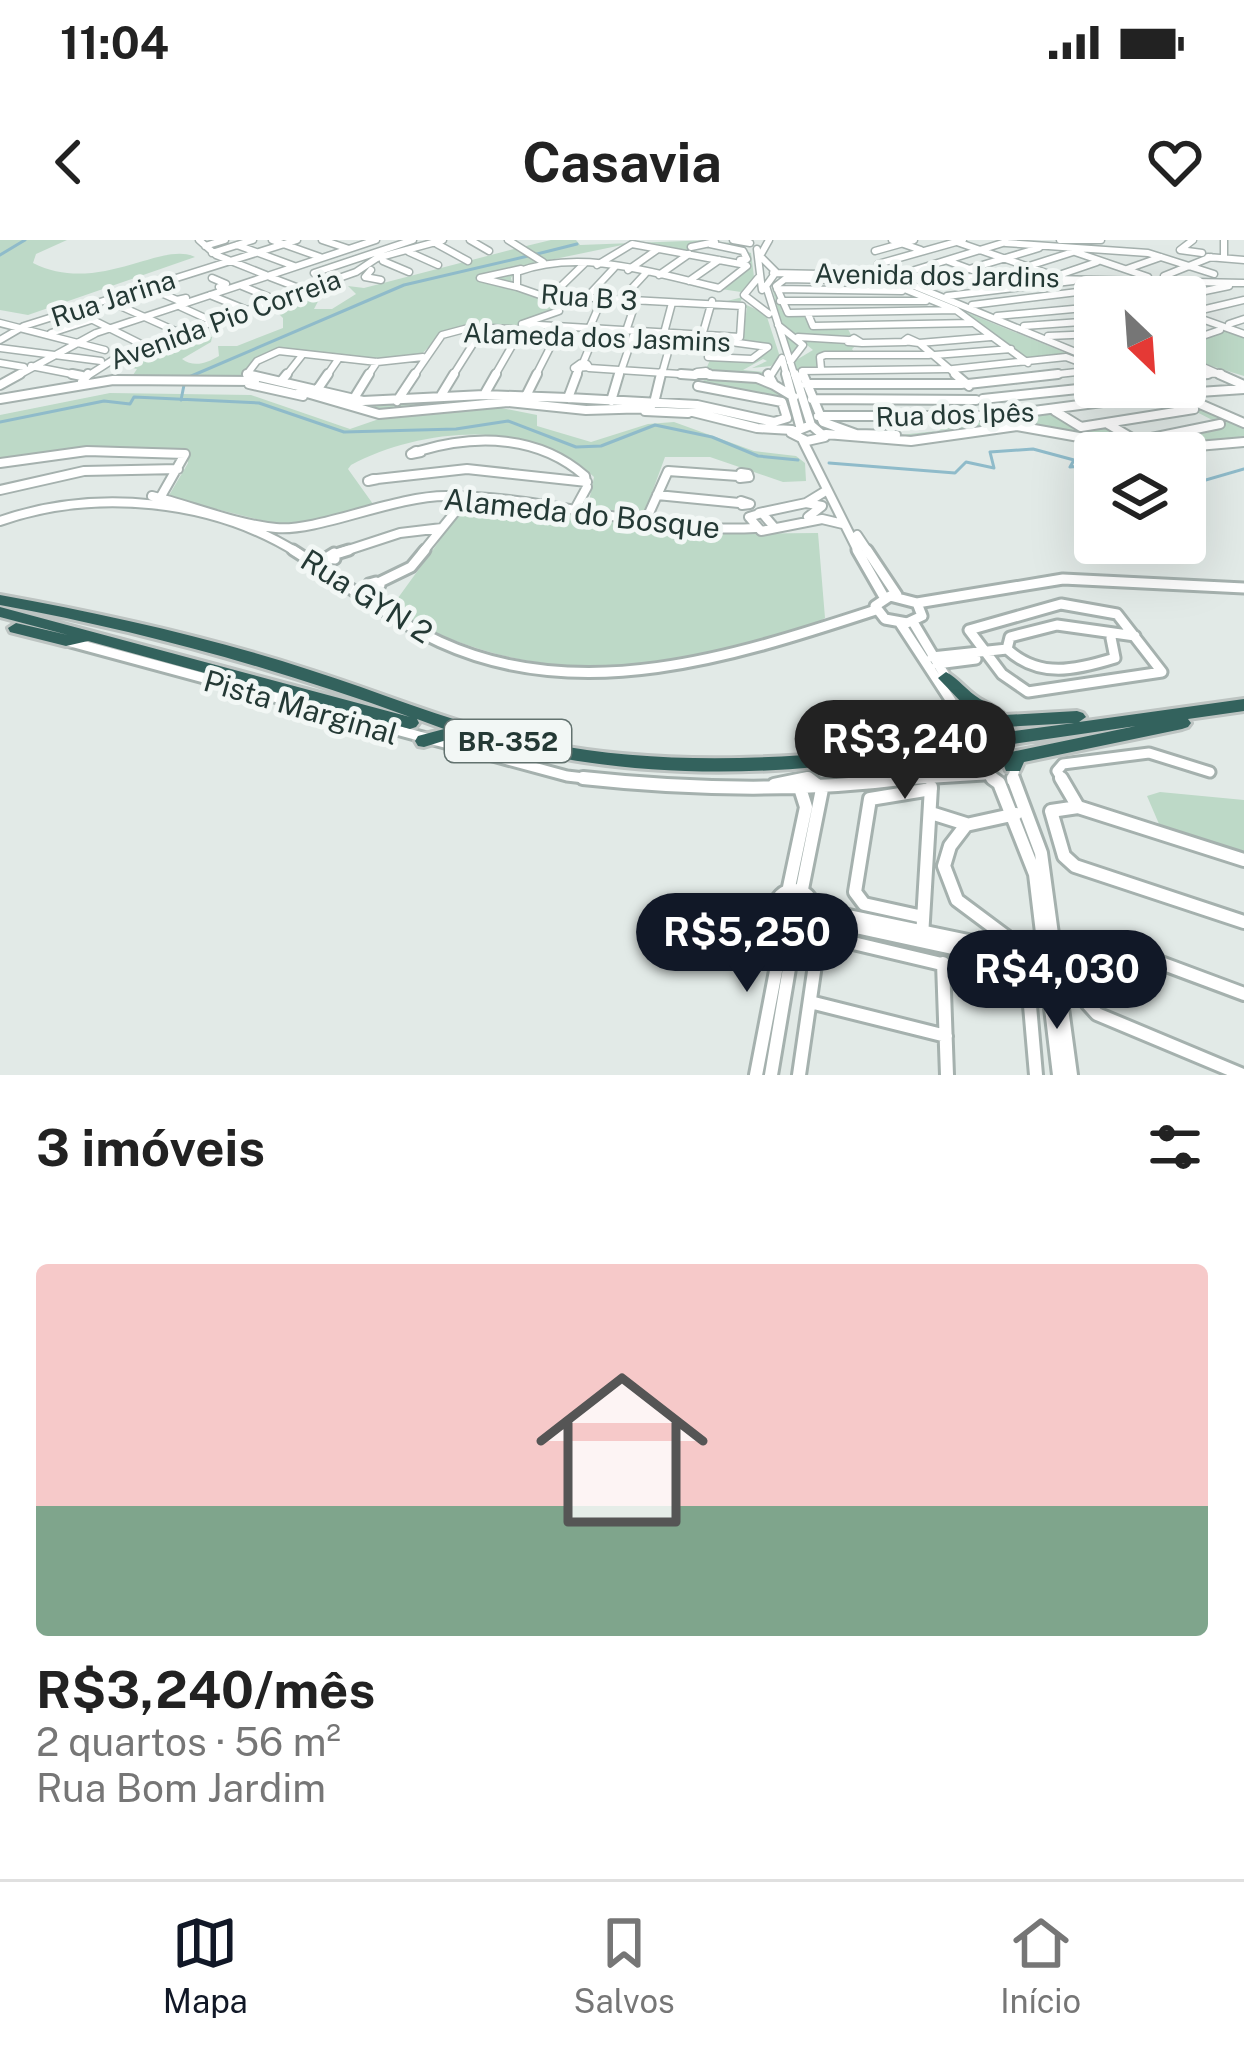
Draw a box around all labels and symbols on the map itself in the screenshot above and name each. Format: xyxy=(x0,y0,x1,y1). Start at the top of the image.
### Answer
street label: Avenida dos Jardins xyxy=(814,257,1060,293)
street label: Avenida Pio Correia xyxy=(105,262,345,376)
street label: Rua Jarina xyxy=(47,263,179,333)
north arrow xyxy=(1074,276,1206,408)
street label: Rua B 3 xyxy=(540,278,638,316)
street label: Alameda dos Jasmins xyxy=(463,316,731,358)
street label: Rua dos Ipês xyxy=(875,395,1035,433)
street label: Alameda do Bosque xyxy=(442,481,722,545)
street label: Rua GYN 2 xyxy=(295,541,439,651)
street label: Pista Marginal xyxy=(200,662,402,752)
pin: R$3,240 xyxy=(794,700,1016,802)
road number: BR-352 xyxy=(445,720,571,762)
pin: R$5,250 xyxy=(636,893,858,995)
pin: R$4,030 xyxy=(946,930,1168,1032)

